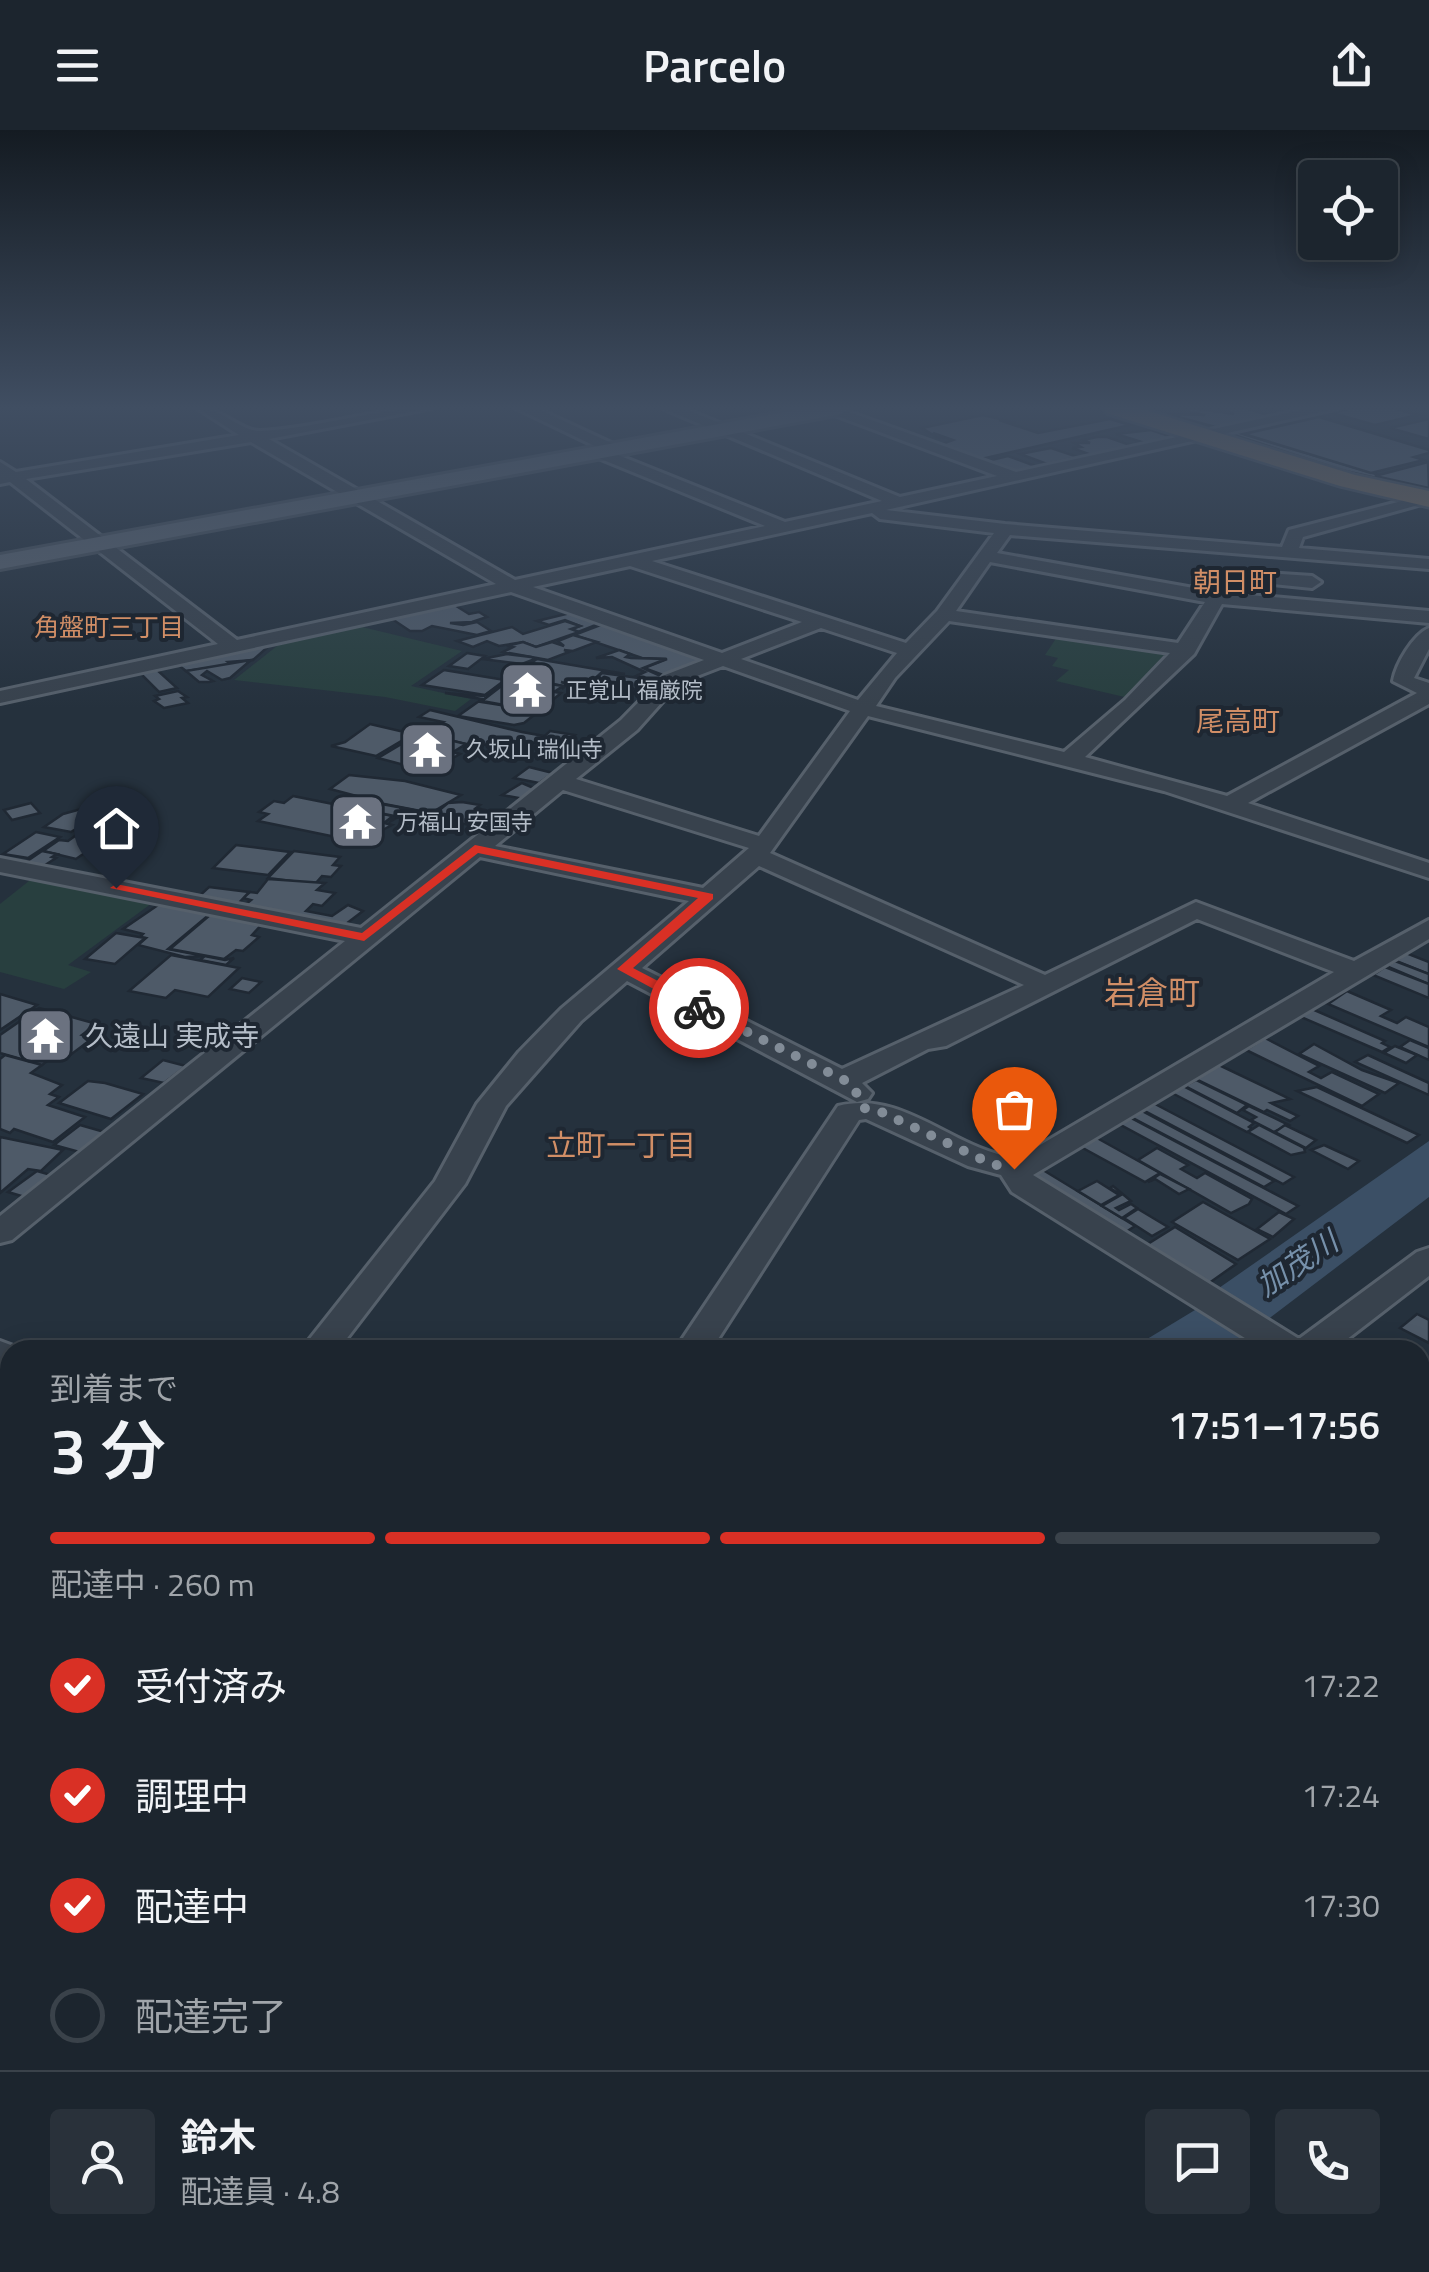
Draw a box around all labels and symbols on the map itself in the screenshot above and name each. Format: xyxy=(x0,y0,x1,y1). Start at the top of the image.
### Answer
district label: 朝日町 xyxy=(1193,560,1277,603)
district label: 角盤町三丁目 xyxy=(34,608,184,646)
temple icon: 正覚山 福厳院 xyxy=(497,660,557,720)
place label: 正覚山 福厳院 xyxy=(566,673,703,707)
district label: 尾高町 xyxy=(1196,699,1280,742)
temple icon: 久坂山 瑞仙寺 xyxy=(397,719,457,779)
place label: 久坂山 瑞仙寺 xyxy=(466,732,603,766)
pin xyxy=(74,786,159,889)
temple icon: 万福山 安国寺 xyxy=(327,792,387,852)
place label: 万福山 安国寺 xyxy=(396,805,533,839)
courier xyxy=(649,958,749,1058)
district label: 岩倉町 xyxy=(1104,968,1200,1016)
temple icon: 久遠山 実成寺 xyxy=(16,1005,76,1065)
place label: 久遠山 実成寺 xyxy=(85,1014,259,1057)
pin xyxy=(972,1067,1057,1170)
district label: 立町一丁目 xyxy=(546,1122,696,1168)
water label: 加茂川 xyxy=(1247,1217,1350,1307)

